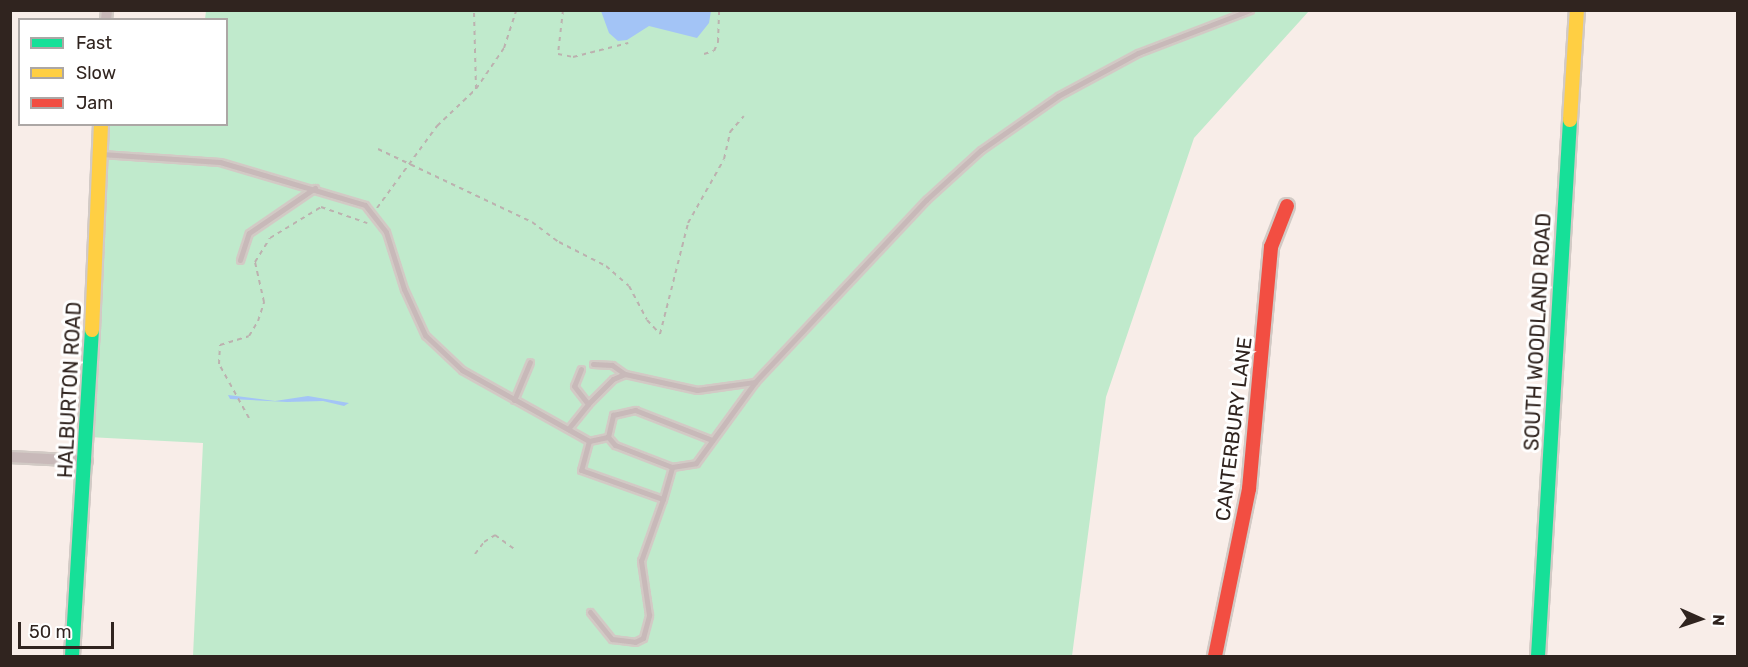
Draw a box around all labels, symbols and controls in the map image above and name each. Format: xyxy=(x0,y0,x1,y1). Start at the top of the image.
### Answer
legend xyxy=(18,18,228,126)
text: Fast xyxy=(76,32,112,54)
text: Slow xyxy=(76,62,116,84)
text: Jam xyxy=(76,92,113,114)
street label: SOUTH WOODLAND ROAD xyxy=(1520,212,1556,452)
street label: HALBURTON ROAD xyxy=(53,301,87,479)
street label: CANTERBURY LANE xyxy=(1211,335,1257,523)
north arrow xyxy=(1670,589,1730,649)
scale bar xyxy=(21,610,117,648)
text: N xyxy=(1709,614,1728,626)
text: 50 m xyxy=(29,621,72,643)

